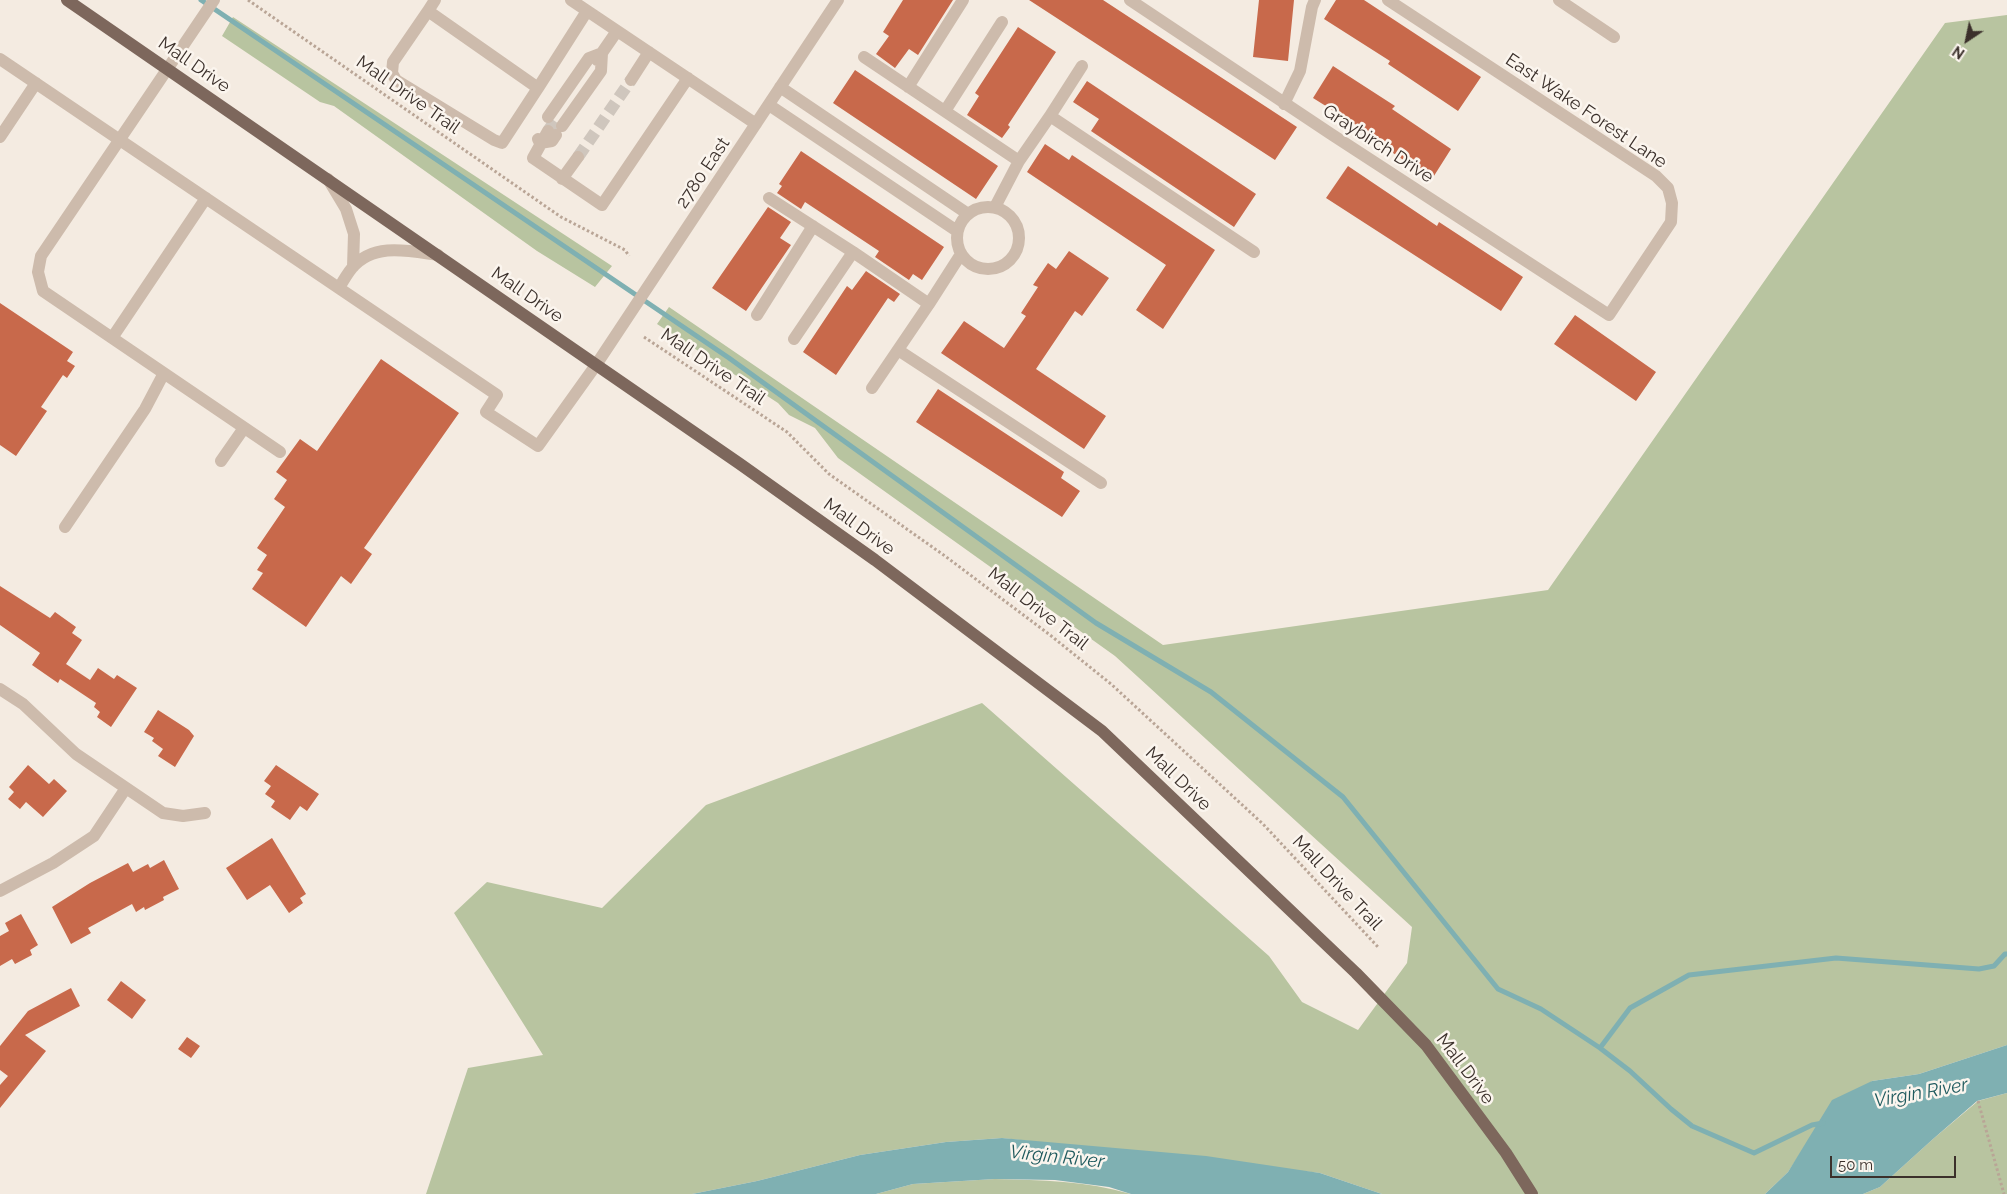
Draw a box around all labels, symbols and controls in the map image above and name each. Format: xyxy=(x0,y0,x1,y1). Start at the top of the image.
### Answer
north arrow xyxy=(1942,15,1992,65)
street label: Mall Drive xyxy=(154,32,234,98)
text: N xyxy=(1950,43,1968,62)
street label: East Wake Forest Lane xyxy=(1501,49,1671,173)
street label: Mall Drive Trail xyxy=(352,51,464,139)
street label: Graybirch Drive xyxy=(1319,100,1437,188)
street label: 2780 East xyxy=(671,133,735,213)
street label: Mall Drive xyxy=(487,262,567,328)
street label: Mall Drive Trail xyxy=(657,324,769,410)
street label: Mall Drive xyxy=(819,494,899,560)
street label: Mall Drive Trail xyxy=(983,563,1093,655)
street label: Mall Drive xyxy=(1141,742,1215,816)
street label: Mall Drive Trail xyxy=(1288,831,1386,935)
street label: Mall Drive xyxy=(1431,1029,1499,1109)
water label: Virgin River xyxy=(1872,1074,1970,1112)
water label: Virgin River xyxy=(1009,1141,1105,1173)
scale bar xyxy=(1832,1146,1958,1178)
text: 50 m xyxy=(1838,1156,1873,1174)

